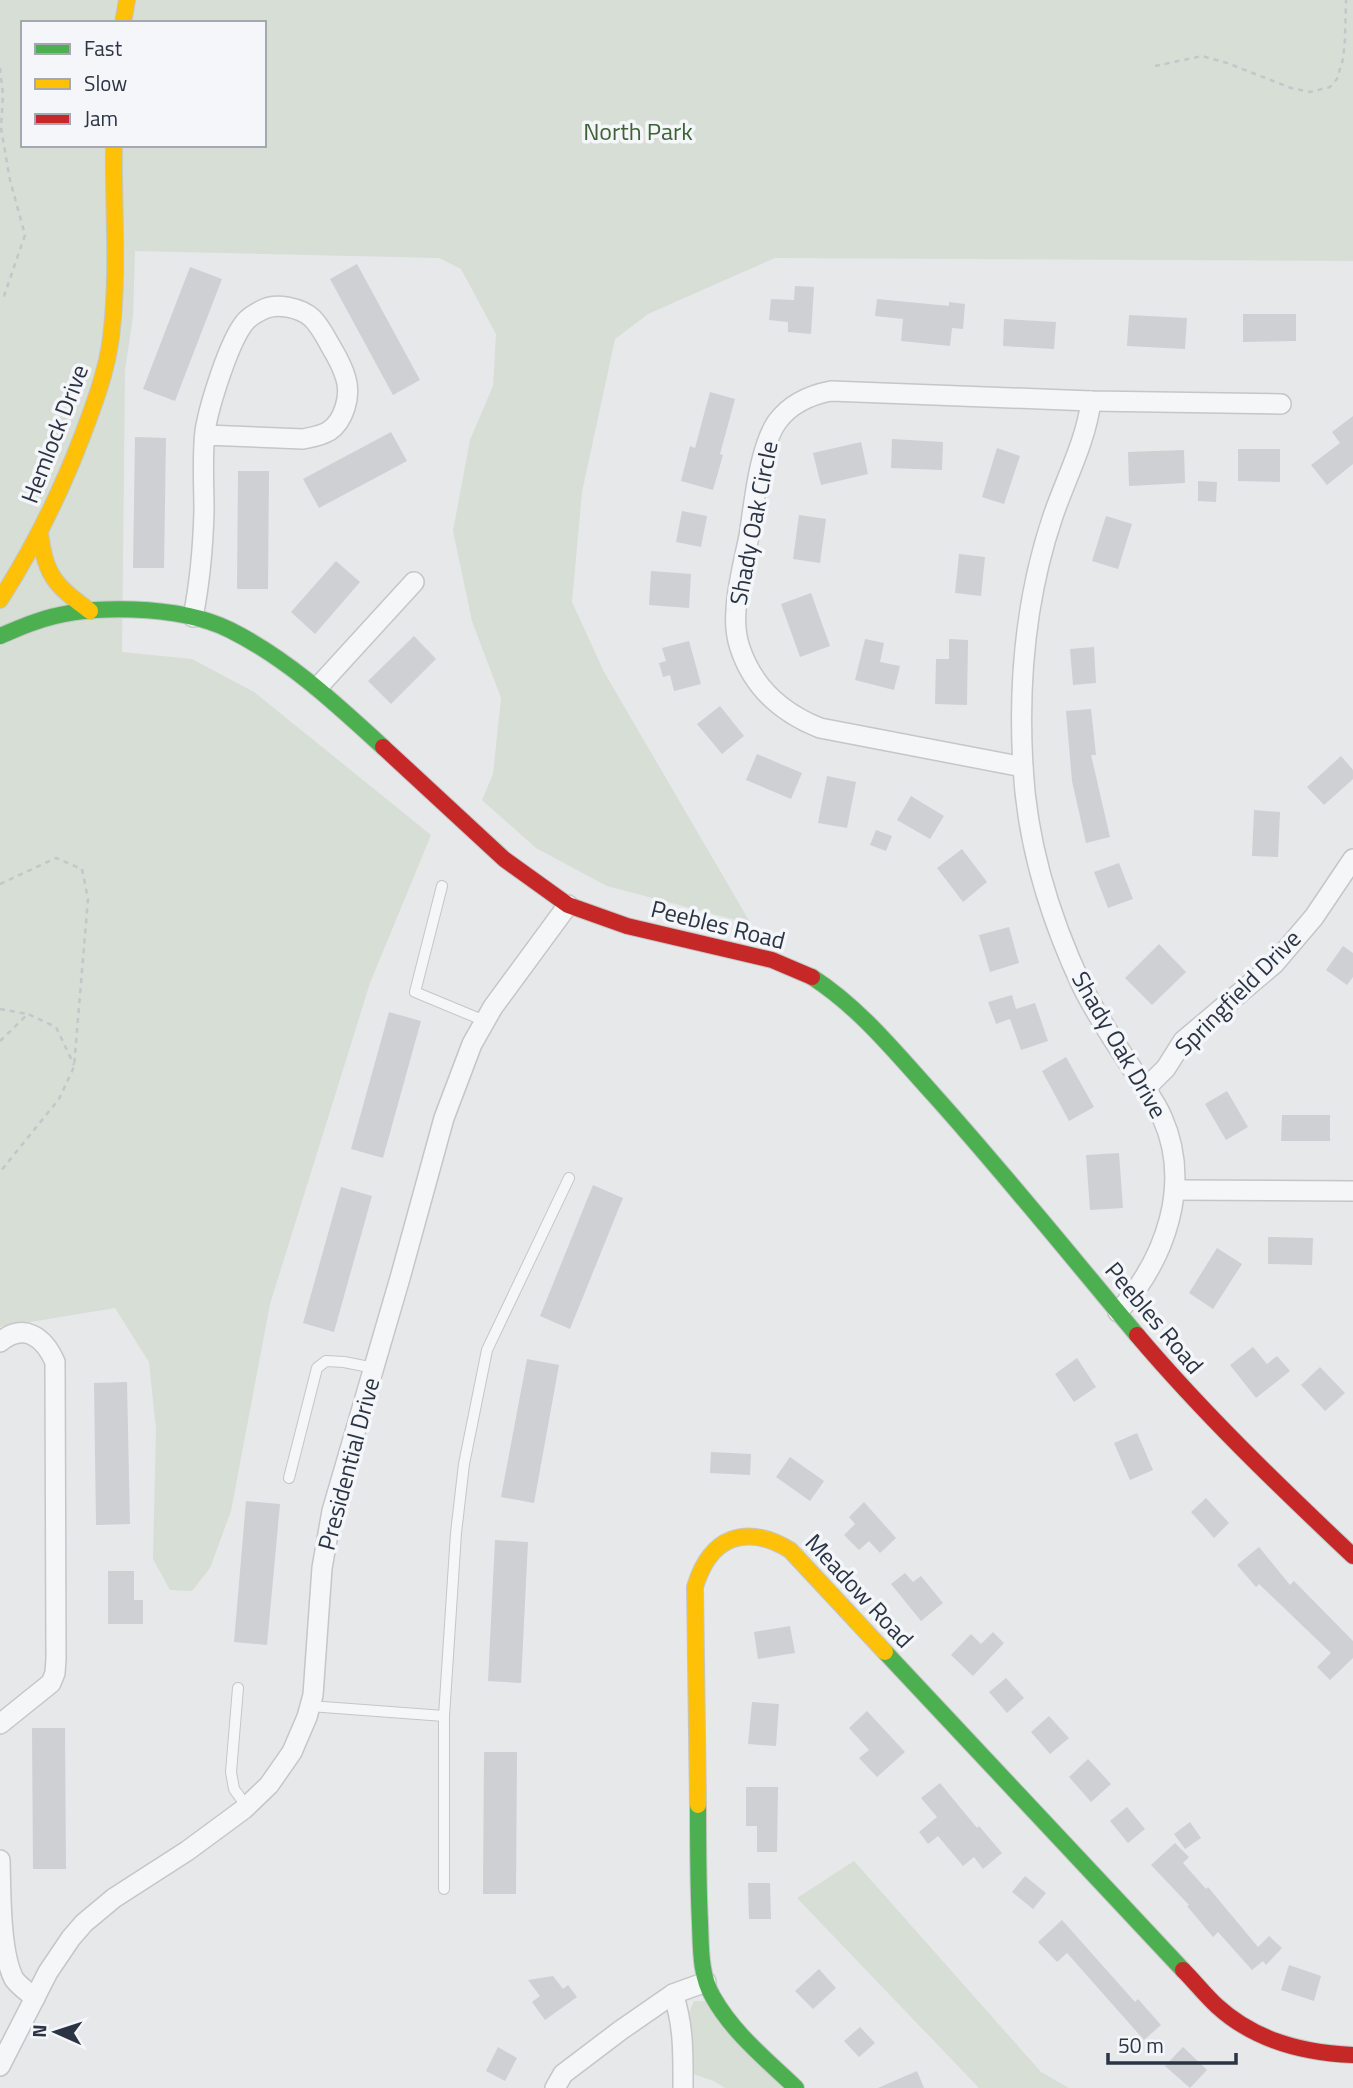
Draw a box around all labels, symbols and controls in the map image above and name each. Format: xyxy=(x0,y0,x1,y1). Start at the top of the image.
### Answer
legend xyxy=(21,21,266,147)
text: Fast xyxy=(84,32,123,64)
text: Slow xyxy=(84,67,127,99)
text: Jam xyxy=(84,102,118,134)
park label: North Park xyxy=(583,113,693,149)
street label: Hemlock Drive xyxy=(11,359,97,508)
street label: Shady Oak Circle xyxy=(719,438,787,608)
street label: Peebles Road xyxy=(647,890,789,958)
street label: Springfield Drive xyxy=(1166,921,1309,1064)
street label: Shady Oak Drive xyxy=(1063,964,1177,1125)
street label: Peebles Road xyxy=(1097,1253,1213,1381)
street label: Presidential Drive xyxy=(308,1373,388,1554)
street label: Meadow Road xyxy=(797,1525,922,1656)
north arrow xyxy=(21,1997,91,2067)
scale bar xyxy=(1108,2022,1236,2066)
text: N xyxy=(24,2024,53,2038)
text: 50 m xyxy=(1118,2029,1164,2061)

